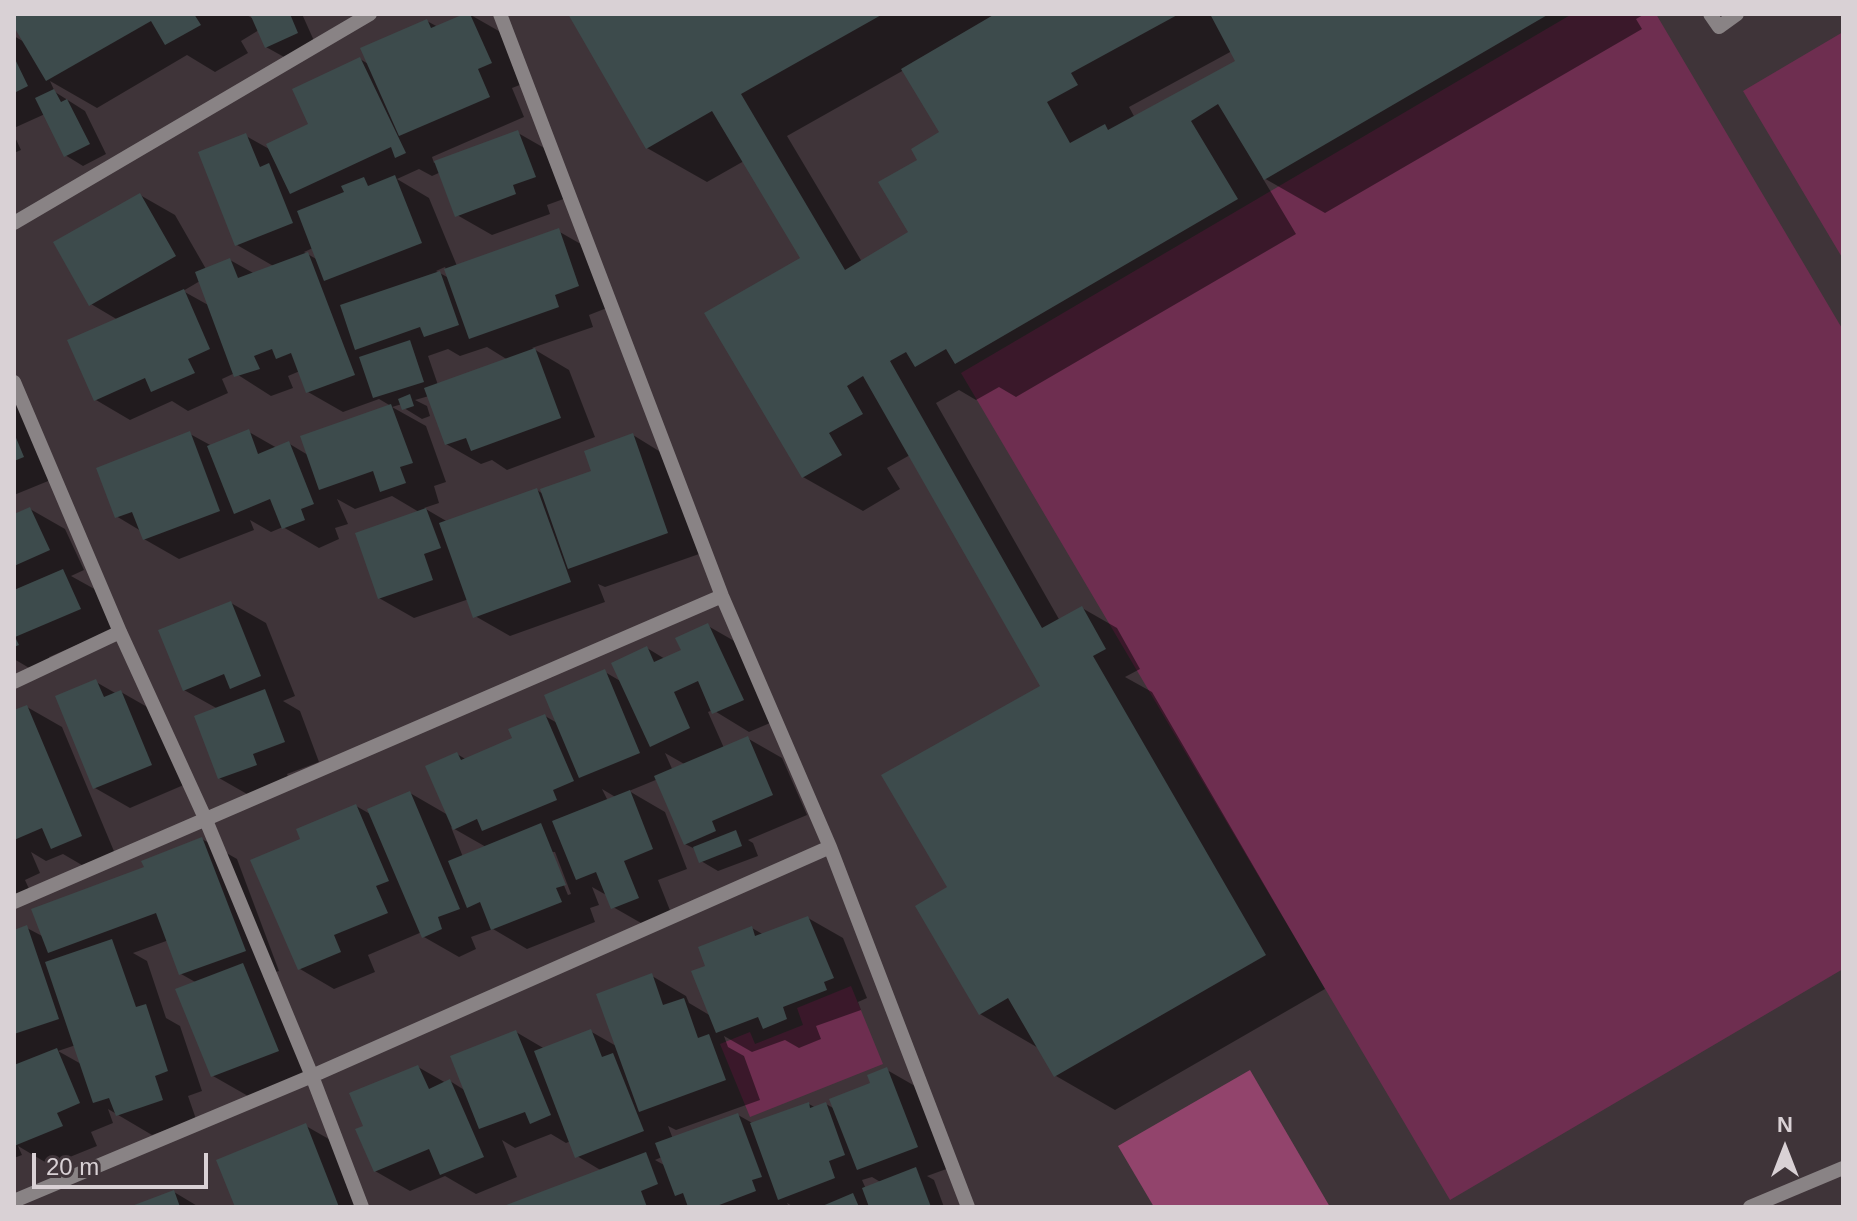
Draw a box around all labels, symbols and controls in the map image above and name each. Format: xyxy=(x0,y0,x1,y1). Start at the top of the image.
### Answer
north arrow xyxy=(1745,1109,1825,1189)
text: N xyxy=(1777,1112,1793,1137)
scale bar xyxy=(36,1137,212,1187)
text: 20 m xyxy=(46,1153,99,1180)

